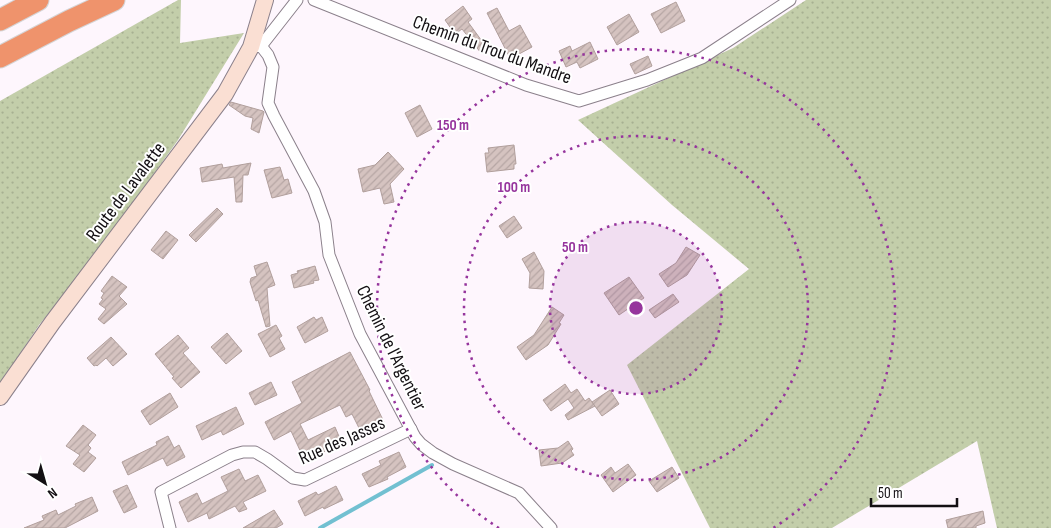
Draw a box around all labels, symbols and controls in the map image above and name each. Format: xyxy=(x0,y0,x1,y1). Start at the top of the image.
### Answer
street label: Chemin du Trou du Mandre xyxy=(409,11,575,89)
text: 150 m xyxy=(437,116,469,135)
street label: Route de Lavalette xyxy=(81,138,171,246)
text: 100 m xyxy=(498,178,530,197)
text: 50 m xyxy=(562,238,588,257)
street label: Chemin de l'Argentier xyxy=(351,282,431,415)
centre of rings xyxy=(627,299,645,317)
street label: Rue des Jasses xyxy=(295,412,389,470)
north arrow xyxy=(20,458,70,508)
scale bar xyxy=(871,476,957,508)
text: N xyxy=(44,484,61,502)
text: 50 m xyxy=(878,484,903,503)

